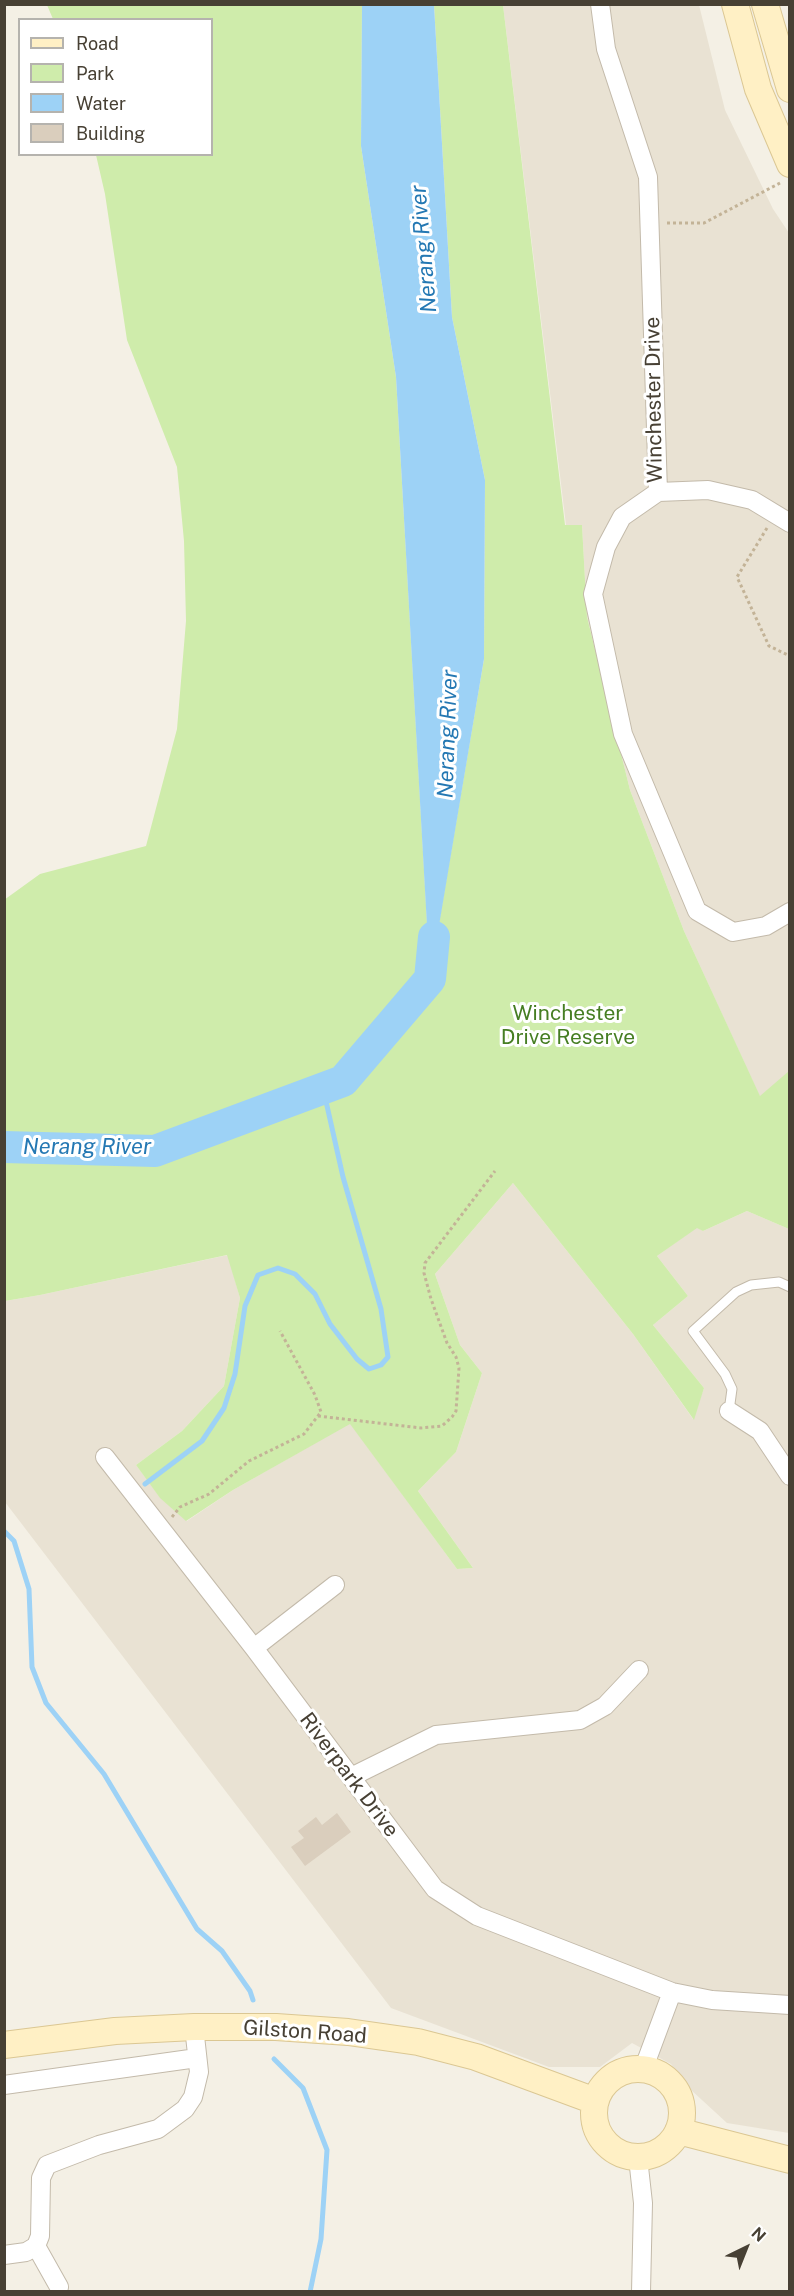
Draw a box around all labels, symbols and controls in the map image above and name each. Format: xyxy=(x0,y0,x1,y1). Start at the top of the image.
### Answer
legend xyxy=(18,18,213,156)
text: Road xyxy=(76,33,119,54)
text: Park xyxy=(76,63,114,84)
text: Water xyxy=(76,93,126,114)
text: Building xyxy=(76,123,145,144)
water label: Nerang River xyxy=(405,184,443,314)
street label: Winchester Drive xyxy=(640,317,668,483)
water label: Nerang River xyxy=(433,669,463,799)
park label: Winchester Drive Reserve xyxy=(501,1001,635,1051)
water label: Nerang River xyxy=(23,1134,151,1160)
street label: Riverpark Drive xyxy=(294,1708,404,1842)
street label: Gilston Road xyxy=(242,2015,368,2049)
north arrow xyxy=(716,2218,776,2278)
text: N xyxy=(748,2223,770,2246)

